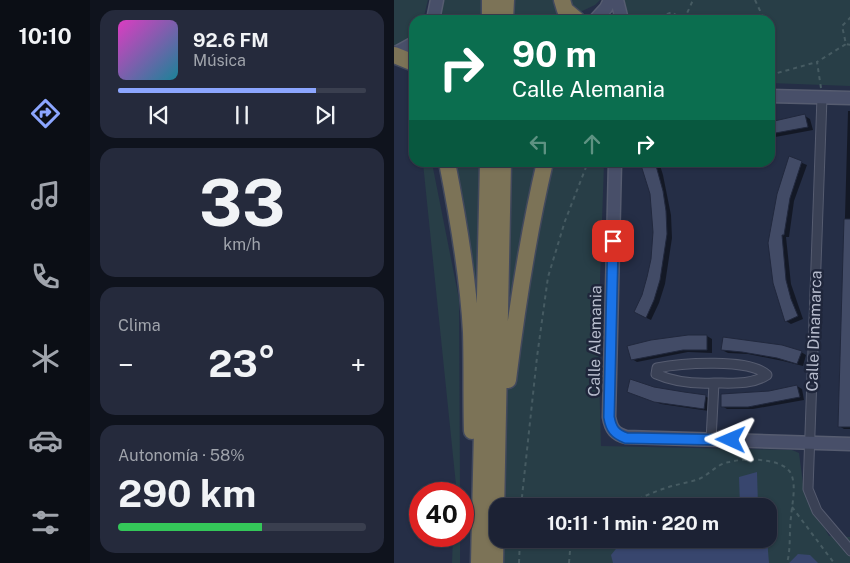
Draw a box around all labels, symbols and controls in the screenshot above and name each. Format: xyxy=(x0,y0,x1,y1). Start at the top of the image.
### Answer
text: 10:10 xyxy=(18,23,72,49)
text: 92.6 FM xyxy=(193,29,269,51)
text: 90 m xyxy=(512,34,597,75)
icon: right xyxy=(429,35,494,100)
text: Música xyxy=(193,51,246,70)
text: Calle Alemania xyxy=(512,76,665,102)
icon: directions xyxy=(28,96,63,131)
icon: previous xyxy=(145,101,173,129)
icon: pause xyxy=(228,101,256,129)
icon: next xyxy=(311,101,339,129)
icon: left xyxy=(525,130,553,158)
icon: ahead xyxy=(578,130,606,158)
icon: right xyxy=(631,130,659,158)
text: 33 xyxy=(199,164,285,241)
icon: music xyxy=(28,178,63,213)
pin xyxy=(592,220,634,262)
icon: arrive xyxy=(599,227,627,255)
text: km/h xyxy=(223,235,261,254)
icon: phone xyxy=(28,259,63,294)
street label: Calle Dinamarca xyxy=(802,270,826,392)
street label: Calle Alemania xyxy=(585,285,605,397)
text: Clima xyxy=(118,316,161,335)
icon: climate xyxy=(28,341,63,376)
text: 23° xyxy=(208,341,276,386)
text: − xyxy=(118,348,134,381)
text: + xyxy=(350,348,366,381)
position arrow xyxy=(704,413,756,465)
icon: car xyxy=(28,423,63,458)
text: Autonomía · 58% xyxy=(118,446,245,465)
text: 290 km xyxy=(118,471,256,516)
speed limit sign: 40 xyxy=(409,482,474,547)
icon: filters xyxy=(28,505,63,540)
text: 10:11 · 1 min · 220 m xyxy=(547,512,719,534)

